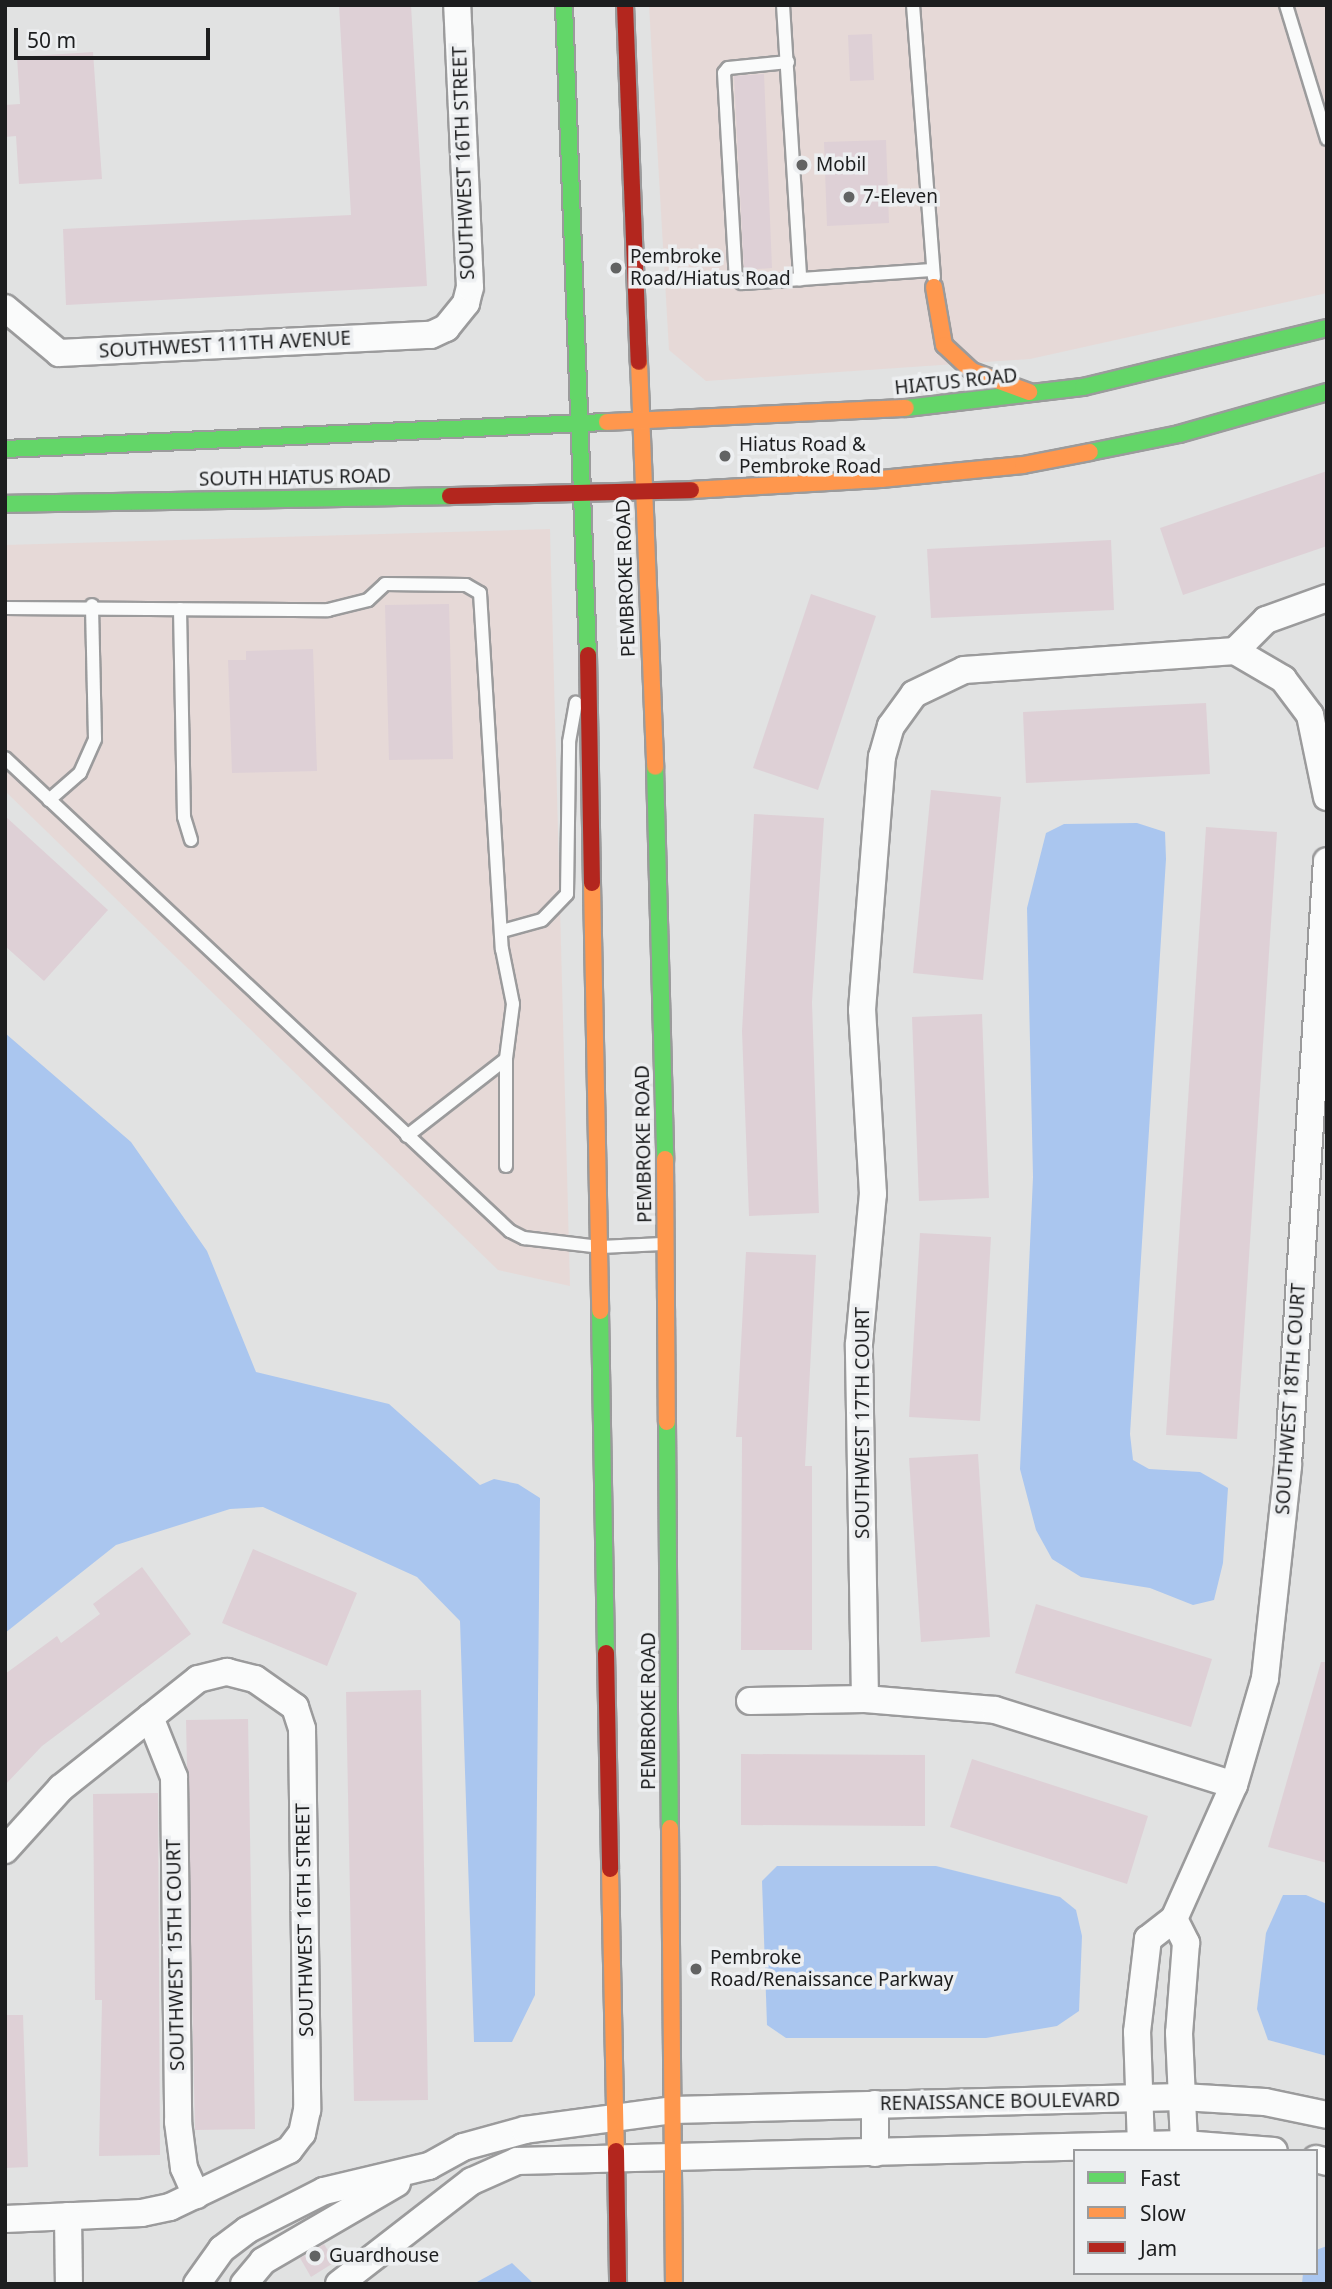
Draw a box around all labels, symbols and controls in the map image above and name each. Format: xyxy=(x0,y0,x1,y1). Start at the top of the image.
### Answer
scale bar xyxy=(18,14,214,58)
text: 50 m xyxy=(27,26,76,54)
street label: SOUTHWEST 16TH STREET xyxy=(449,46,479,280)
place label: Mobil xyxy=(816,154,866,176)
marker: Mobil xyxy=(794,157,810,173)
place label: 7-Eleven xyxy=(863,186,938,208)
marker: 7-Eleven xyxy=(841,189,857,205)
place label: Pembroke Road/Hiatus Road xyxy=(630,246,791,290)
marker: Pembroke Road/Hiatus Road xyxy=(608,260,624,276)
street label: SOUTHWEST 111TH AVENUE xyxy=(98,327,352,363)
street label: HIATUS ROAD xyxy=(893,364,1019,400)
place label: Hiatus Road & Pembroke Road xyxy=(739,434,881,478)
marker: Hiatus Road & Pembroke Road xyxy=(717,448,733,464)
street label: SOUTH HIATUS ROAD xyxy=(199,465,391,491)
street label: PEMBROKE ROAD xyxy=(612,499,640,657)
street label: PEMBROKE ROAD xyxy=(631,1065,657,1223)
street label: SOUTHWEST 18TH COURT xyxy=(1272,1282,1310,1516)
street label: SOUTHWEST 17TH COURT xyxy=(852,1307,874,1539)
street label: PEMBROKE ROAD xyxy=(638,1632,660,1790)
street label: SOUTHWEST 16TH STREET xyxy=(292,1803,318,2037)
street label: SOUTHWEST 15TH COURT xyxy=(163,1839,189,2071)
place label: Pembroke Road/Renaissance Parkway xyxy=(710,1947,953,1991)
marker: Pembroke Road/Renaissance Parkway xyxy=(688,1961,704,1977)
street label: RENAISSANCE BOULEVARD xyxy=(880,2089,1120,2115)
legend xyxy=(1073,2149,1318,2275)
text: Fast xyxy=(1140,2164,1180,2192)
text: Slow xyxy=(1140,2199,1186,2227)
text: Jam xyxy=(1140,2234,1177,2262)
place label: Guardhouse xyxy=(329,2245,439,2267)
marker: Guardhouse xyxy=(307,2248,323,2264)

